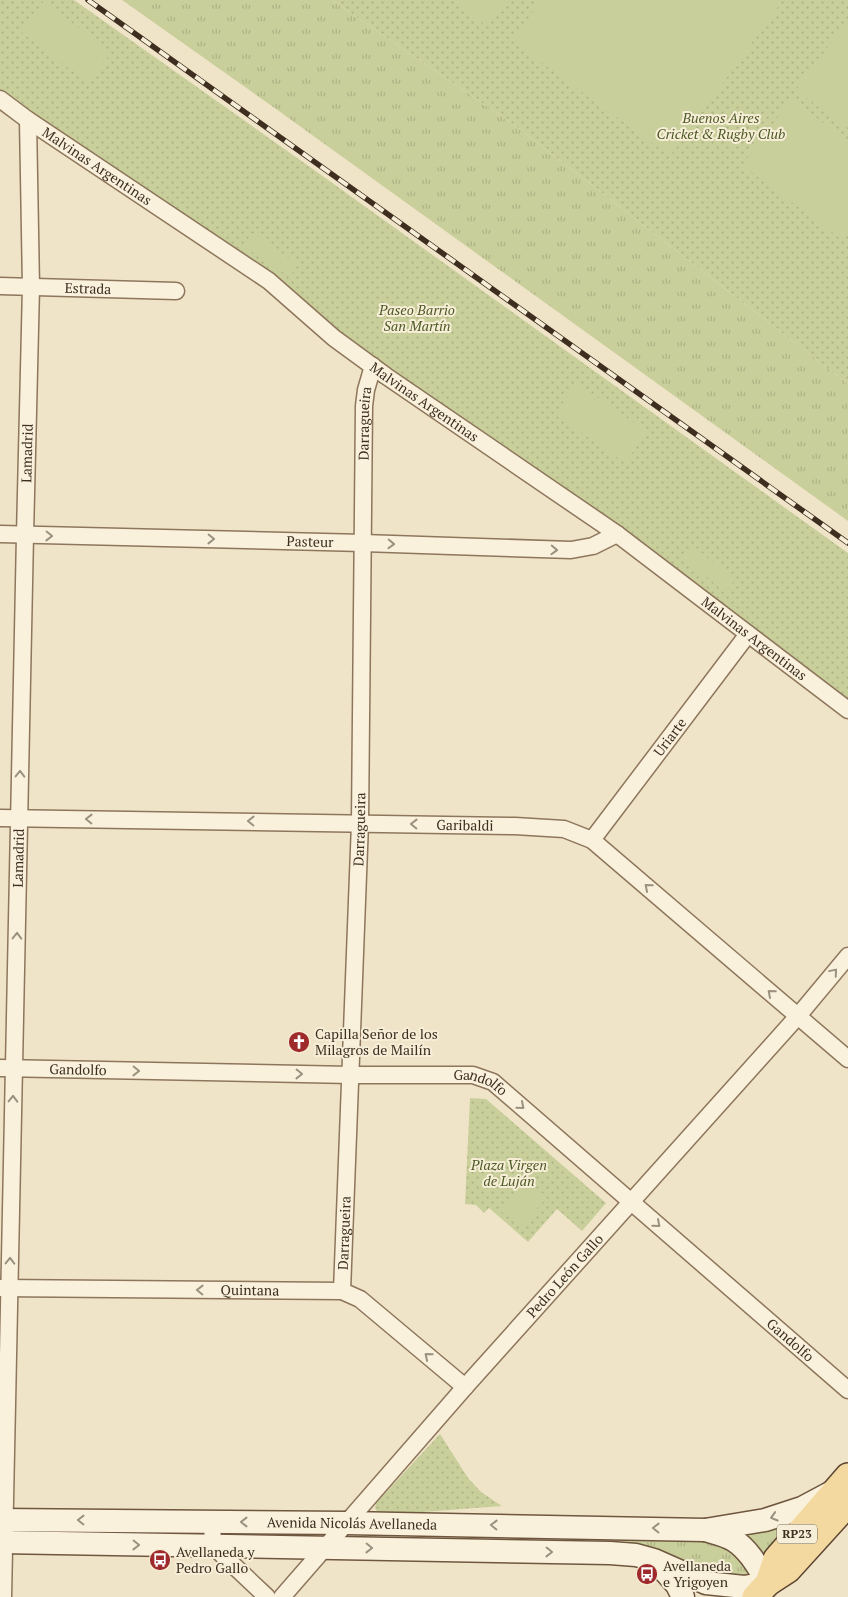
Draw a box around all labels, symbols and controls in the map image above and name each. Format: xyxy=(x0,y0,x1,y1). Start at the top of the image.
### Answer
park label: Buenos Aires Cricket & Rugby Club xyxy=(657,108,785,143)
street label: Malvinas Argentinas xyxy=(39,122,156,209)
street label: Estrada xyxy=(64,278,112,298)
park label: Paseo Barrio San Martín xyxy=(378,300,455,335)
street label: Malvinas Argentinas xyxy=(366,357,483,446)
street label: Darragueira xyxy=(353,385,375,460)
street label: Lamadrid xyxy=(16,423,37,483)
one-way arrow xyxy=(45,530,53,541)
street label: Pasteur xyxy=(286,531,334,551)
one-way arrow xyxy=(207,534,215,545)
one-way arrow xyxy=(388,539,395,549)
one-way arrow xyxy=(550,545,558,555)
street label: Malvinas Argentinas xyxy=(698,592,811,684)
street label: Uriarte xyxy=(649,714,690,760)
one-way arrow xyxy=(15,769,25,777)
street label: Darragueira xyxy=(348,792,369,867)
one-way arrow xyxy=(84,814,92,824)
street label: Garibaldi xyxy=(436,815,494,835)
one-way arrow xyxy=(247,816,254,826)
one-way arrow xyxy=(409,818,417,829)
street label: Lamadrid xyxy=(8,828,28,888)
one-way arrow xyxy=(644,884,653,893)
one-way arrow xyxy=(11,932,22,940)
one-way arrow xyxy=(829,969,838,978)
one-way arrow xyxy=(768,990,777,999)
place label: Capilla Señor de los Milagros de Mailín xyxy=(315,1024,438,1059)
church icon: Capilla Señor de los Milagros de Mailín xyxy=(287,1030,311,1054)
street label: Gandolfo xyxy=(49,1059,107,1079)
street label: Gandolfo xyxy=(453,1065,512,1100)
one-way arrow xyxy=(132,1066,140,1076)
one-way arrow xyxy=(295,1069,303,1079)
one-way arrow xyxy=(8,1094,18,1102)
one-way arrow xyxy=(515,1100,524,1109)
park label: Plaza Virgen de Luján xyxy=(470,1155,547,1190)
street label: Darragueira xyxy=(333,1196,355,1270)
one-way arrow xyxy=(651,1218,660,1227)
street label: Pedro León Gallo xyxy=(522,1229,607,1321)
one-way arrow xyxy=(5,1257,15,1264)
street label: Quintana xyxy=(221,1280,279,1299)
one-way arrow xyxy=(196,1285,204,1295)
street label: Gandolfo xyxy=(763,1314,819,1366)
one-way arrow xyxy=(424,1352,433,1361)
one-way arrow xyxy=(771,1511,779,1521)
street label: Avenida Nicolás Avellaneda xyxy=(267,1512,437,1534)
one-way arrow xyxy=(77,1515,85,1526)
one-way arrow xyxy=(240,1517,248,1527)
one-way arrow xyxy=(490,1520,498,1530)
one-way arrow xyxy=(652,1523,660,1534)
road number: RP23 xyxy=(777,1525,817,1544)
one-way arrow xyxy=(132,1540,140,1550)
place label: Avellaneda y Pedro Gallo xyxy=(176,1542,256,1577)
one-way arrow xyxy=(365,1543,373,1554)
one-way arrow xyxy=(545,1547,553,1557)
bus stop icon: Avellaneda y Pedro Gallo xyxy=(148,1548,172,1572)
place label: Avellaneda e Yrigoyen xyxy=(663,1556,731,1591)
bus stop icon: Avellaneda e Yrigoyen xyxy=(635,1562,659,1586)

